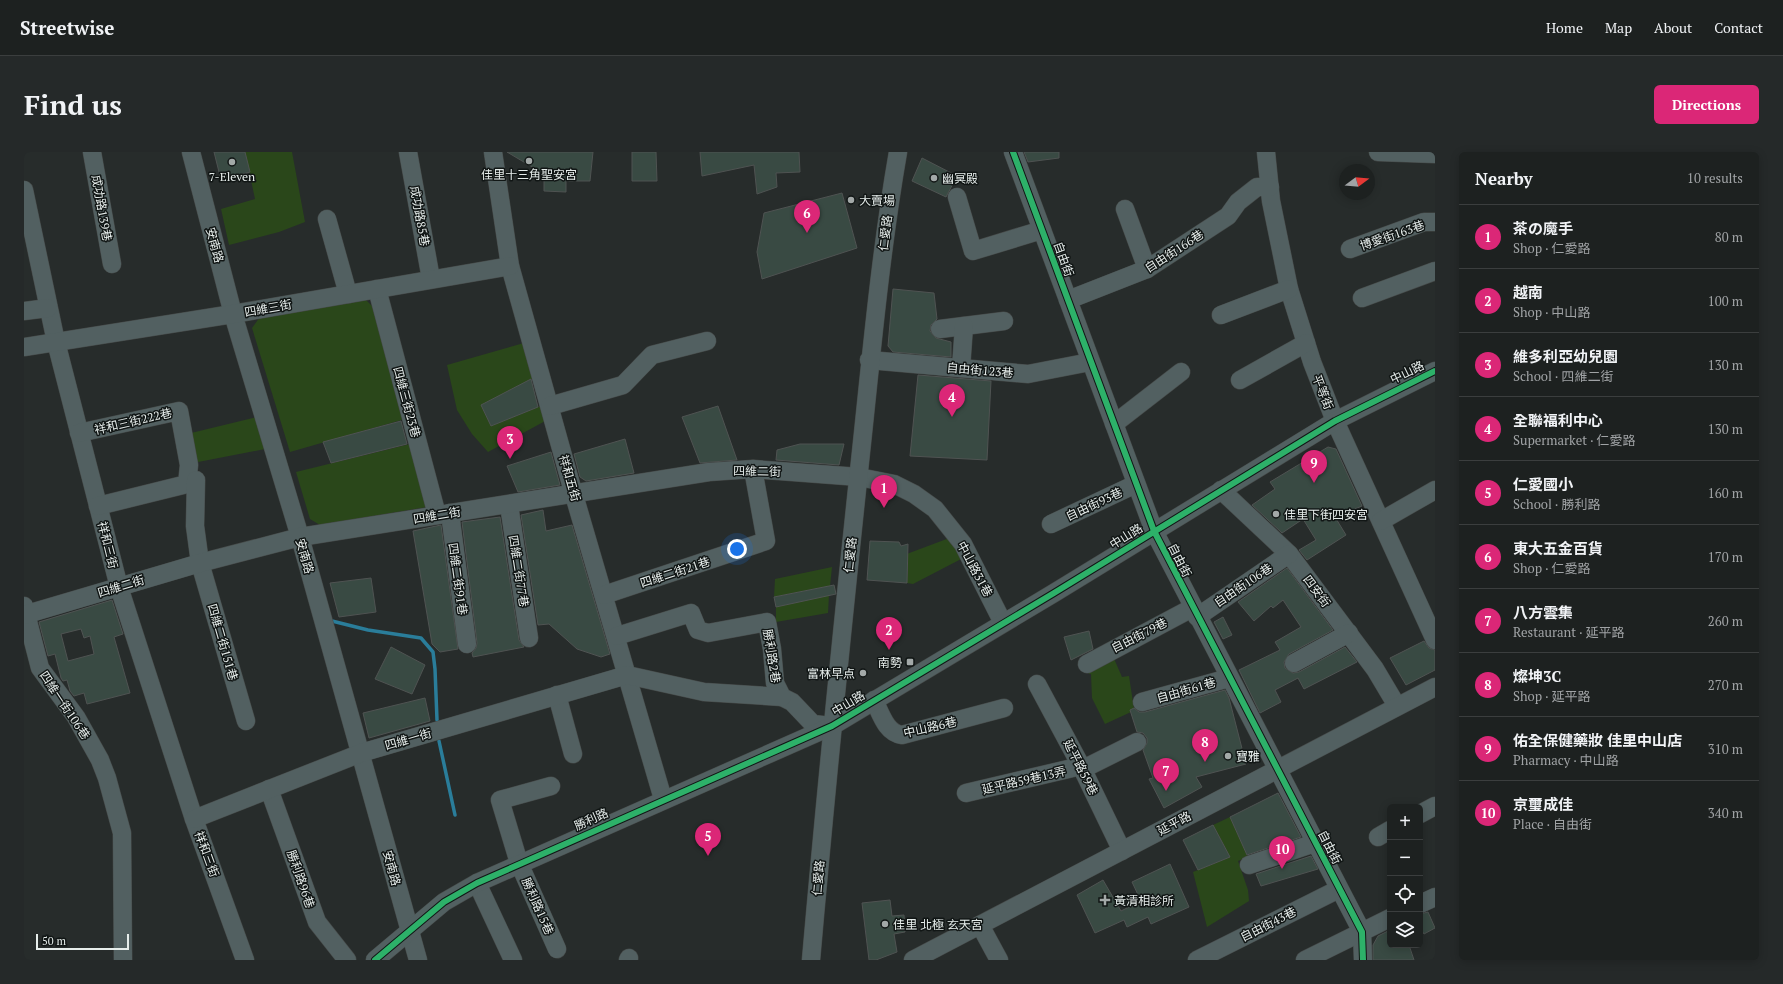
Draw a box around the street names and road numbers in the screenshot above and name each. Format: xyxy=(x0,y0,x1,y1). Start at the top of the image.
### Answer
street label: 成功路139巷 xyxy=(89,174,115,242)
street label: 成功路85巷 xyxy=(407,185,433,247)
street label: 仁愛路 xyxy=(875,214,895,252)
street label: 博愛街163巷 xyxy=(1358,217,1426,253)
street label: 安南路 xyxy=(203,226,227,264)
street label: 自由街166巷 xyxy=(1142,226,1206,276)
street label: 自由街 xyxy=(1051,240,1077,278)
street label: 四維三街 xyxy=(243,296,293,320)
street label: 中山路 xyxy=(1388,357,1426,387)
street label: 自由街123巷 xyxy=(946,360,1014,380)
street label: 四維三街23巷 xyxy=(390,365,424,439)
street label: 平等街 xyxy=(1310,373,1336,411)
street label: 祥和三街222巷 xyxy=(93,405,173,437)
street label: 祥和五街 xyxy=(556,453,584,503)
street label: 四維二街 xyxy=(733,463,781,479)
street label: 自由街93巷 xyxy=(1063,484,1125,524)
street label: 四維二街 xyxy=(412,504,462,526)
street label: 祥和三街 xyxy=(95,520,121,570)
street label: 中山路 xyxy=(1107,520,1145,552)
street label: 四維二街77巷 xyxy=(506,534,532,608)
street label: 仁愛路 xyxy=(841,536,859,574)
street label: 安南路 xyxy=(293,537,317,575)
street label: 中山路31巷 xyxy=(954,539,996,599)
street label: 自由街 xyxy=(1165,541,1195,579)
street label: 四維二街91巷 xyxy=(446,542,470,616)
street label: 四維二街21巷 xyxy=(638,554,712,590)
street label: 自由街106巷 xyxy=(1211,560,1275,610)
street label: 四維二街 xyxy=(96,572,146,600)
street label: 四安街 xyxy=(1300,572,1334,610)
street label: 四維二街151巷 xyxy=(205,602,241,682)
street label: 自由街79巷 xyxy=(1109,615,1169,655)
street label: 勝利路2巷 xyxy=(760,628,784,684)
street label: 四維一街106巷 xyxy=(37,668,93,742)
street label: 自由街61巷 xyxy=(1155,674,1217,706)
street label: 中山路 xyxy=(829,687,867,719)
street label: 中山路6巷 xyxy=(902,714,958,740)
street label: 四維一街 xyxy=(383,725,433,753)
street label: 延平路59巷 xyxy=(1061,737,1101,797)
street label: 延平路59巷13弄 xyxy=(981,763,1067,797)
street label: 勝利路 xyxy=(571,805,611,833)
street label: 延平路 xyxy=(1155,808,1193,838)
street label: 自由街 xyxy=(1315,828,1345,866)
street label: 祥和三街 xyxy=(192,829,222,879)
street label: 勝利路96巷 xyxy=(284,848,318,910)
street label: 安南路 xyxy=(380,849,404,887)
street label: 仁愛路 xyxy=(809,859,827,897)
street label: 勝利路15巷 xyxy=(519,875,557,937)
street label: 自由街43巷 xyxy=(1238,904,1298,944)

